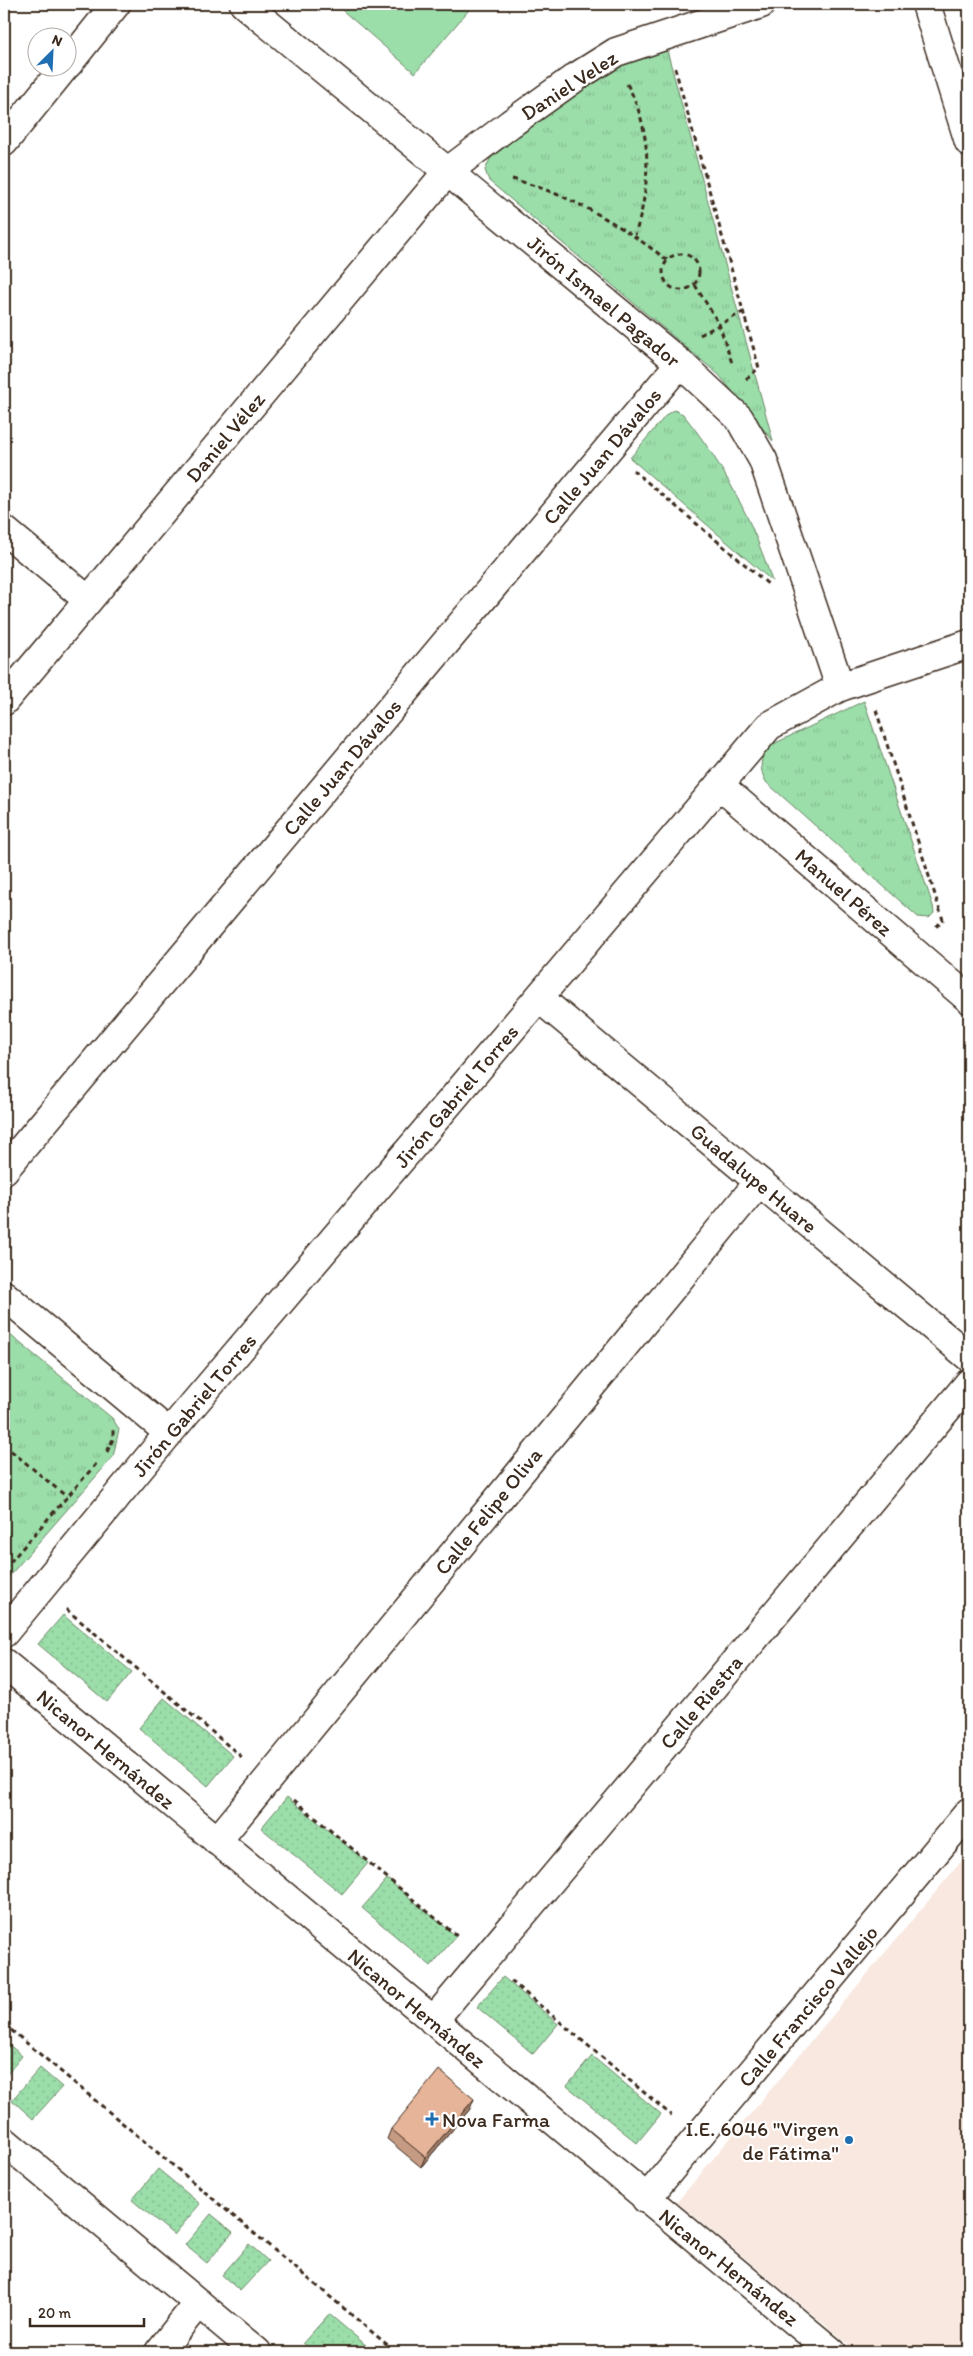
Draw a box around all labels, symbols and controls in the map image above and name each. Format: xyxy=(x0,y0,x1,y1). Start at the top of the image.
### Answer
north arrow xyxy=(28,28,78,78)
text: N xyxy=(49,31,65,50)
street label: Daniel Velez xyxy=(516,44,622,125)
street label: Jirón Ismael Pagador xyxy=(522,230,686,372)
street label: Calle Juan Dávalos xyxy=(538,383,666,529)
street label: Daniel Vélez xyxy=(180,387,270,487)
street label: Calle Juan Dávalos xyxy=(278,694,406,840)
street label: Manuel Pérez xyxy=(790,843,898,941)
street label: Jirón Gabriel Torres xyxy=(389,1019,523,1173)
street label: Guadalupe Huare xyxy=(686,1118,822,1238)
street label: Jirón Gabriel Torres xyxy=(127,1328,261,1482)
street label: Calle Felipe Oliva xyxy=(429,1442,547,1580)
street label: Calle Riestra xyxy=(654,1650,748,1754)
street label: Nicanor Hernández xyxy=(32,1684,181,1814)
street label: Calle Francisco Vallejo xyxy=(733,1920,883,2092)
street label: Nicanor Hernández xyxy=(343,1943,492,2073)
place label: Nova Farma xyxy=(442,2107,550,2132)
marker: Nova Farma xyxy=(426,2113,438,2125)
place label: I.E. 6046 "Virgen de Fátima" xyxy=(686,2116,839,2165)
marker: I.E. 6046 "Virgen de Fátima" xyxy=(843,2134,855,2146)
street label: Nicanor Hernández xyxy=(654,2203,804,2331)
scale bar xyxy=(30,2296,144,2328)
text: 20 m xyxy=(38,2304,72,2322)

